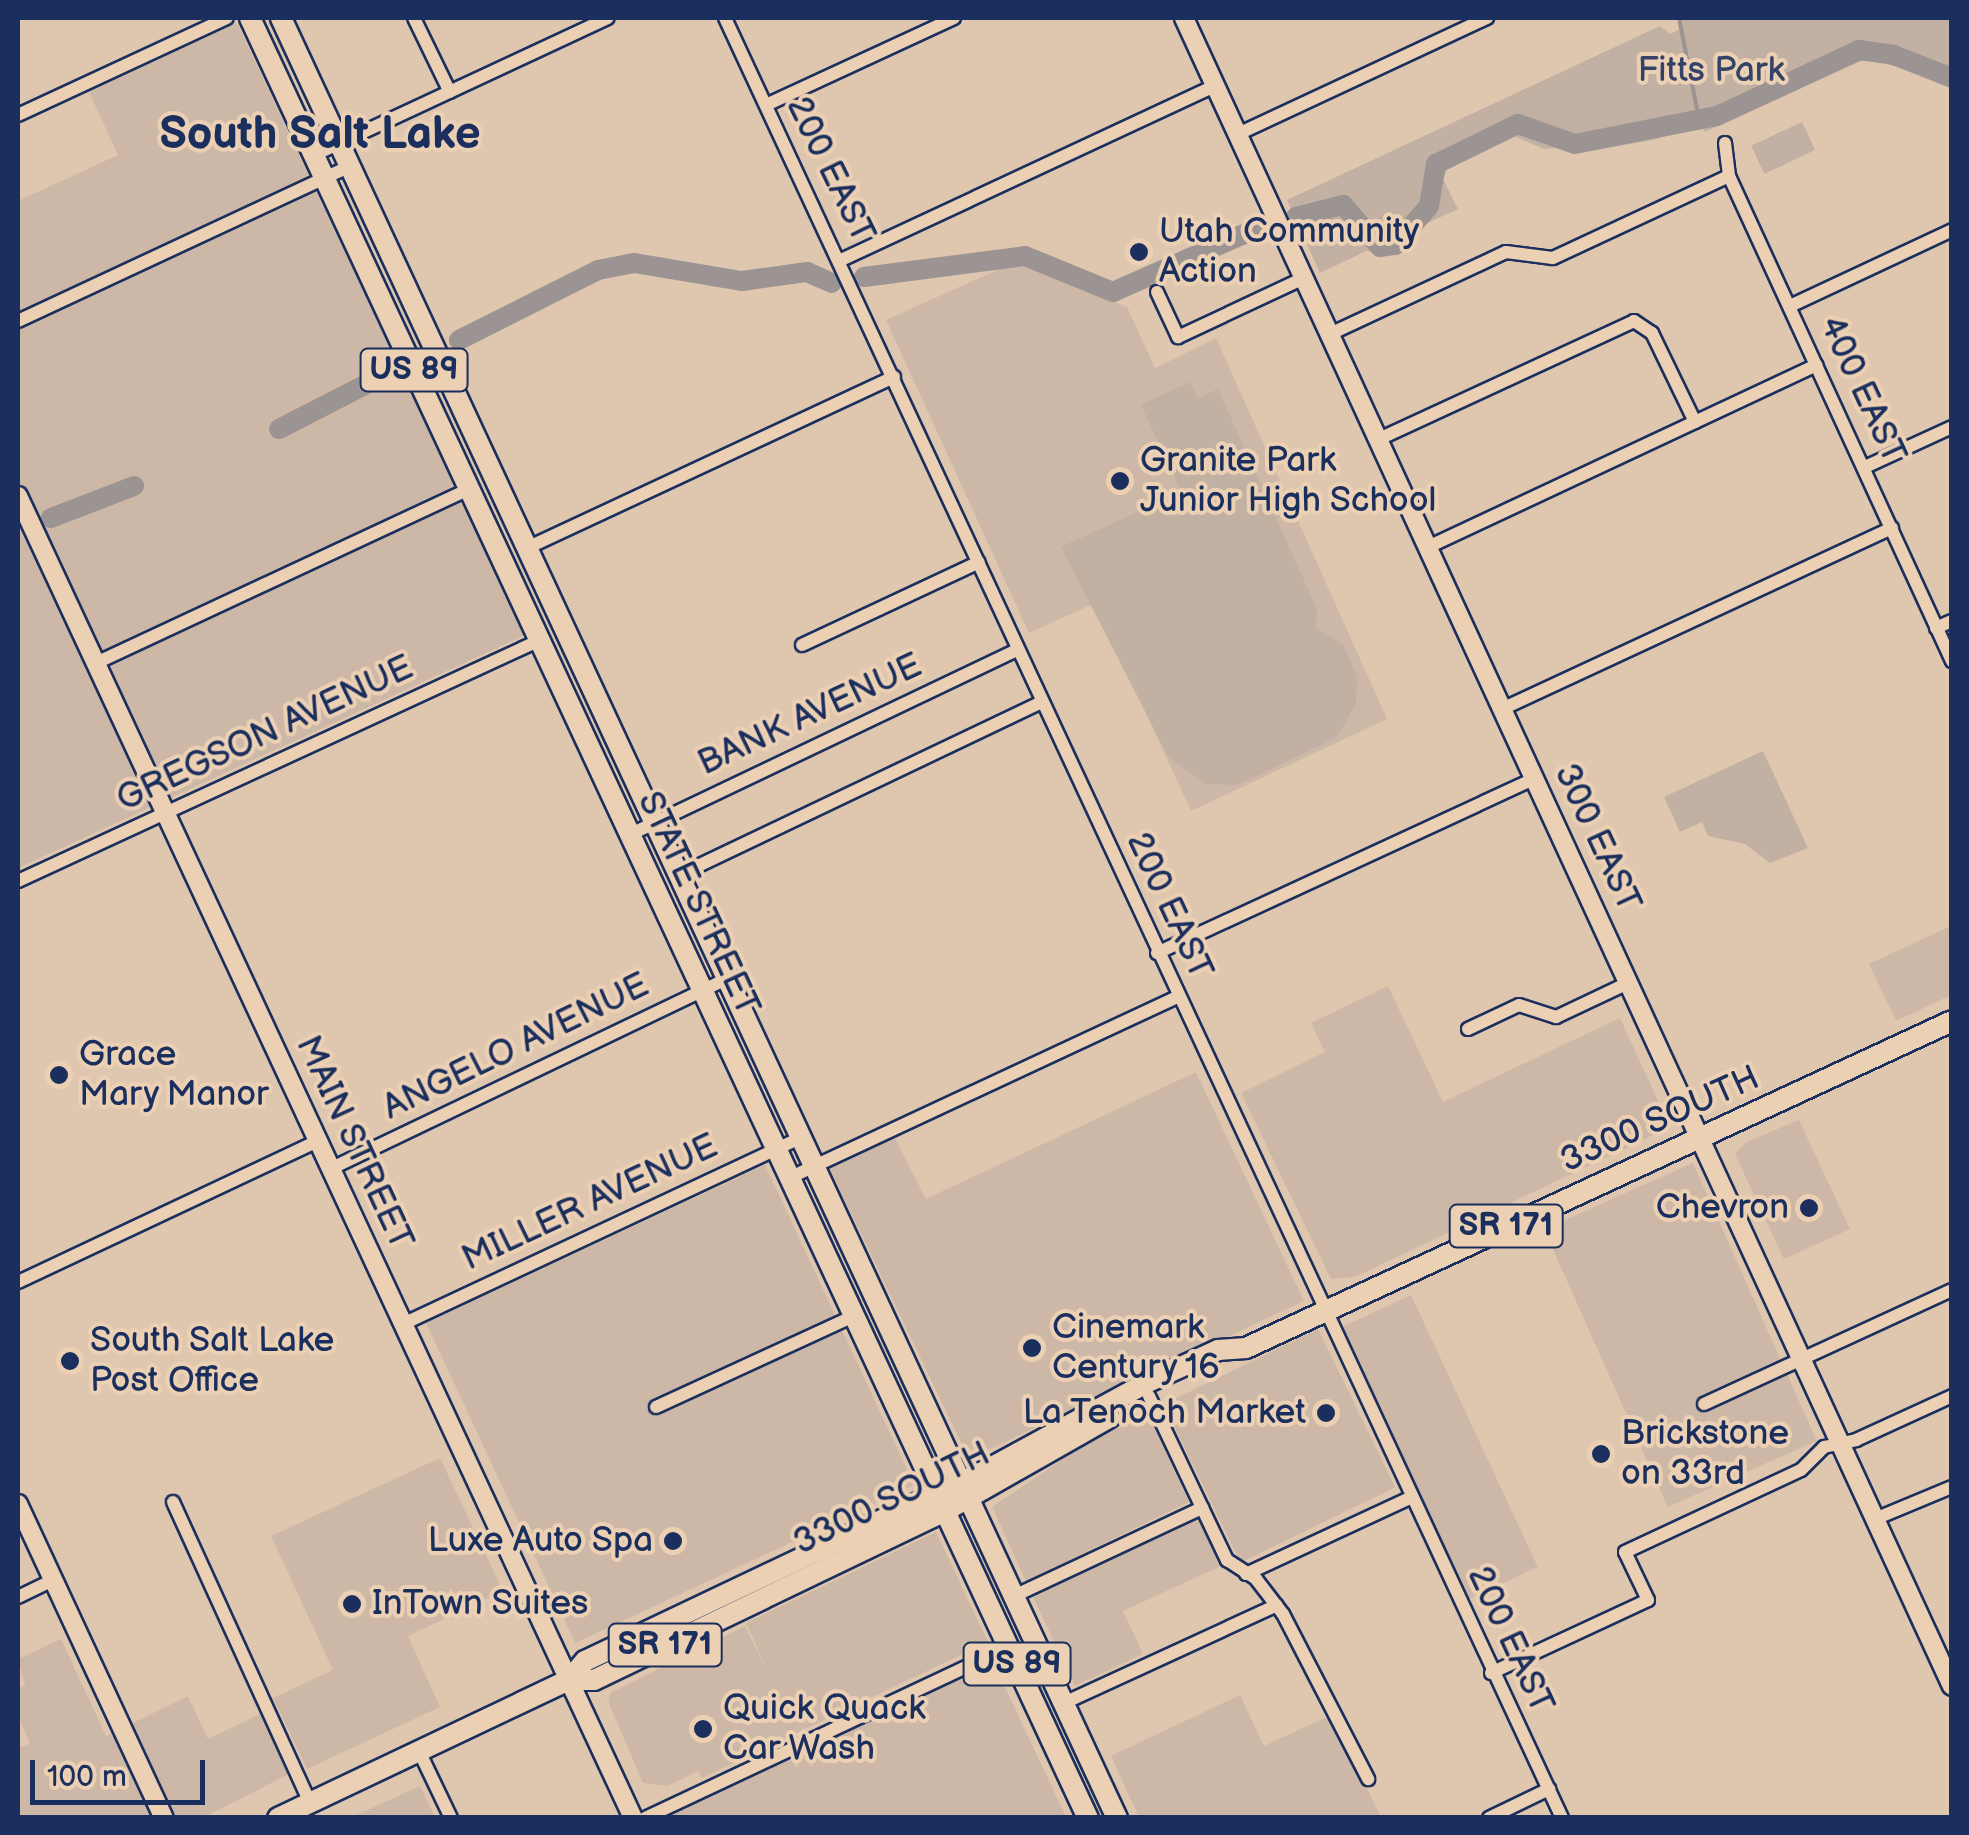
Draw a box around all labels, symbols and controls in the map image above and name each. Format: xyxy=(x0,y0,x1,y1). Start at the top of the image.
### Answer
park label: Fitts Park xyxy=(1637,50,1785,92)
street label: 200 EAST xyxy=(777,90,883,250)
district label: South Salt Lake xyxy=(159,108,481,162)
place label: Utah Community Action xyxy=(1159,211,1419,293)
marker: Utah Community Action xyxy=(1128,241,1150,263)
street label: 400 EAST xyxy=(1810,310,1914,470)
road number: US 89 xyxy=(359,343,469,397)
place label: Granite Park Junior High School xyxy=(1140,440,1437,522)
marker: Granite Park Junior High School xyxy=(1109,470,1131,492)
street label: BANK AVENUE xyxy=(692,645,928,785)
street label: GREGSON AVENUE xyxy=(110,647,420,821)
street label: 300 EAST xyxy=(1545,757,1649,919)
street label: STATE STREET xyxy=(628,785,768,1023)
street label: 200 EAST xyxy=(1117,826,1221,986)
street label: ANGELO AVENUE xyxy=(376,964,656,1130)
street label: MAIN STREET xyxy=(286,1029,422,1257)
place label: Grace Mary Manor xyxy=(79,1034,271,1116)
street label: 3300 SOUTH xyxy=(1554,1057,1766,1183)
marker: Grace Mary Manor xyxy=(48,1064,70,1086)
street label: MILLER AVENUE xyxy=(456,1125,724,1281)
place label: Chevron xyxy=(1656,1187,1789,1229)
marker: Chevron xyxy=(1798,1197,1820,1219)
road number: SR 171 xyxy=(1448,1199,1564,1253)
place label: Cinemark Century 16 xyxy=(1052,1307,1222,1389)
place label: South Salt Lake Post Office xyxy=(90,1320,335,1402)
marker: Cinemark Century 16 xyxy=(1021,1337,1043,1359)
marker: South Salt Lake Post Office xyxy=(59,1350,81,1372)
place label: La Tenoch Market xyxy=(1022,1392,1306,1434)
marker: La Tenoch Market xyxy=(1315,1402,1337,1424)
place label: Brickstone on 33rd xyxy=(1621,1413,1789,1495)
street label: 3300 SOUTH xyxy=(787,1433,997,1565)
marker: Brickstone on 33rd xyxy=(1590,1443,1612,1465)
place label: Luxe Auto Spa xyxy=(427,1520,653,1562)
marker: Luxe Auto Spa xyxy=(662,1530,684,1552)
street label: 200 EAST xyxy=(1458,1560,1562,1720)
place label: InTown Suites xyxy=(372,1583,589,1625)
marker: InTown Suites xyxy=(341,1593,363,1615)
road number: SR 171 xyxy=(608,1618,722,1672)
road number: US 89 xyxy=(962,1637,1072,1691)
place label: Quick Quack Car Wash xyxy=(723,1688,925,1770)
marker: Quick Quack Car Wash xyxy=(692,1718,714,1740)
scale bar xyxy=(35,1740,210,1802)
text: 100 m xyxy=(47,1759,127,1795)

